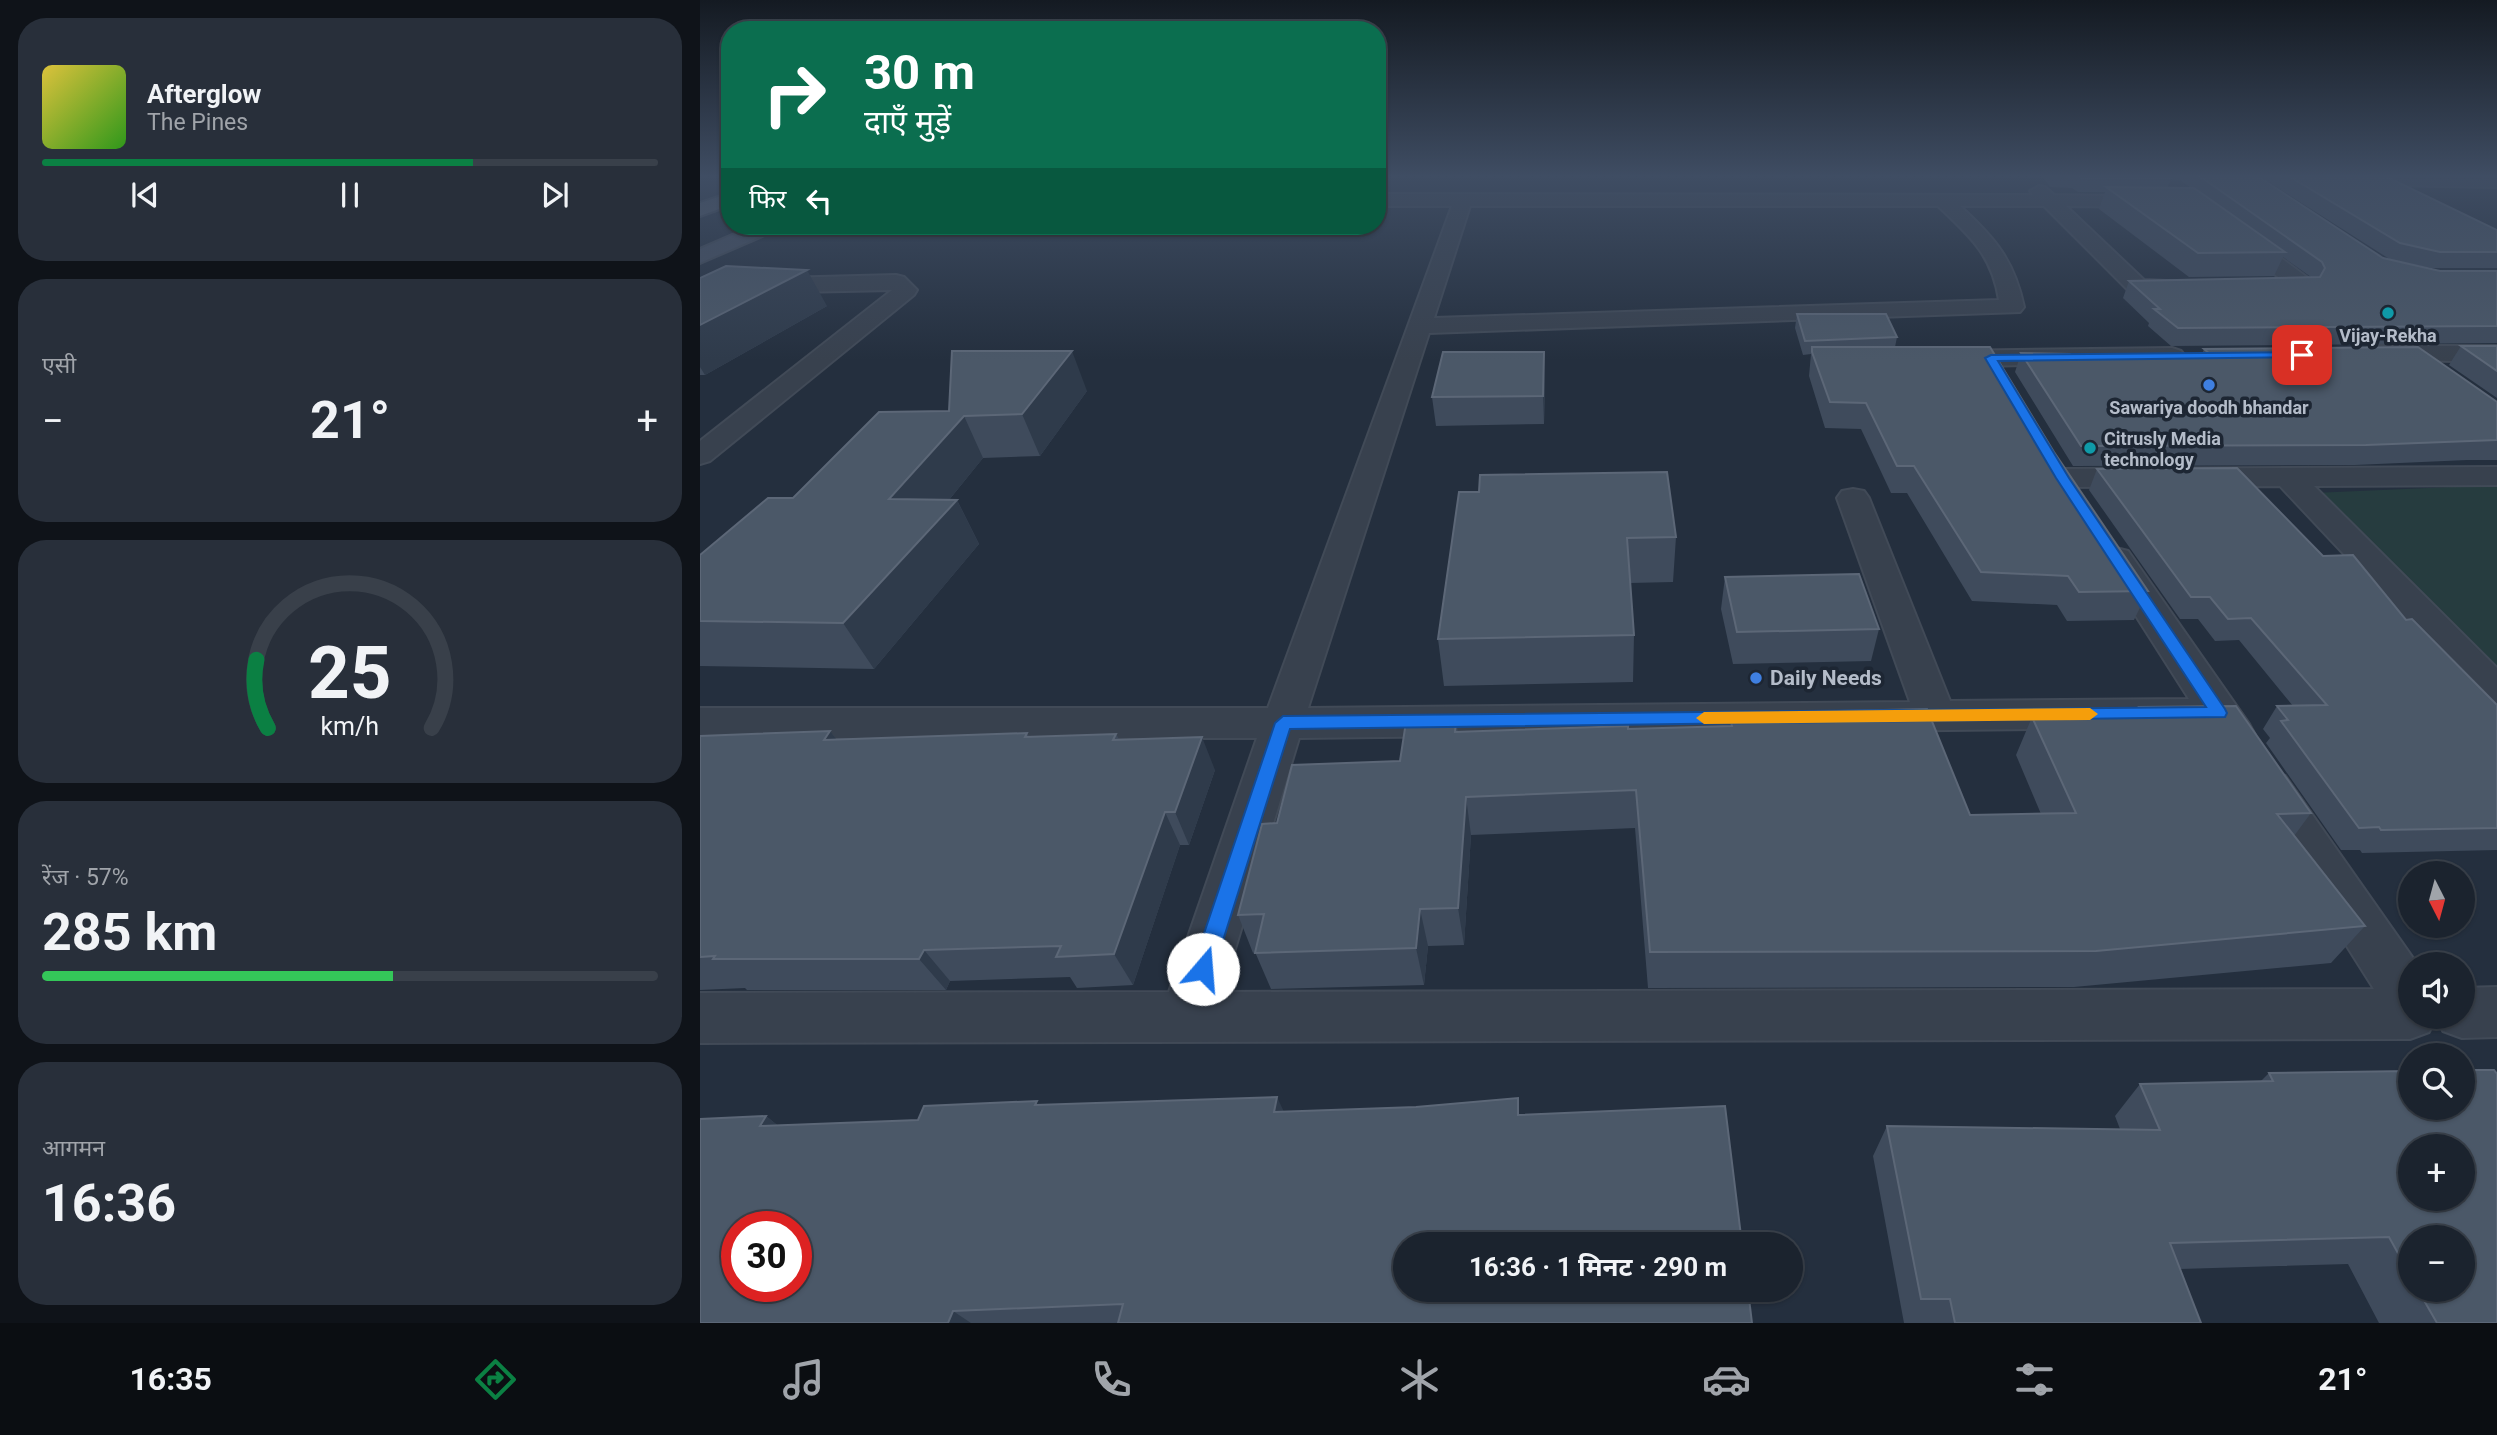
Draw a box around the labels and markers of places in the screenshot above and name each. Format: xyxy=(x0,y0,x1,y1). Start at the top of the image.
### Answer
marker: Vijay-Rekha xyxy=(2380,305,2396,321)
pin xyxy=(2272,325,2332,385)
place label: Vijay-Rekha xyxy=(2339,325,2437,346)
marker: Sawariya doodh bhandar xyxy=(2201,377,2217,393)
place label: Sawariya doodh bhandar xyxy=(2109,397,2309,418)
place label: Citrusly Media technology xyxy=(2104,428,2221,470)
marker: Citrusly Media technology xyxy=(2082,440,2098,456)
place label: Daily Needs xyxy=(1770,666,1882,690)
marker: Daily Needs xyxy=(1748,670,1764,686)

